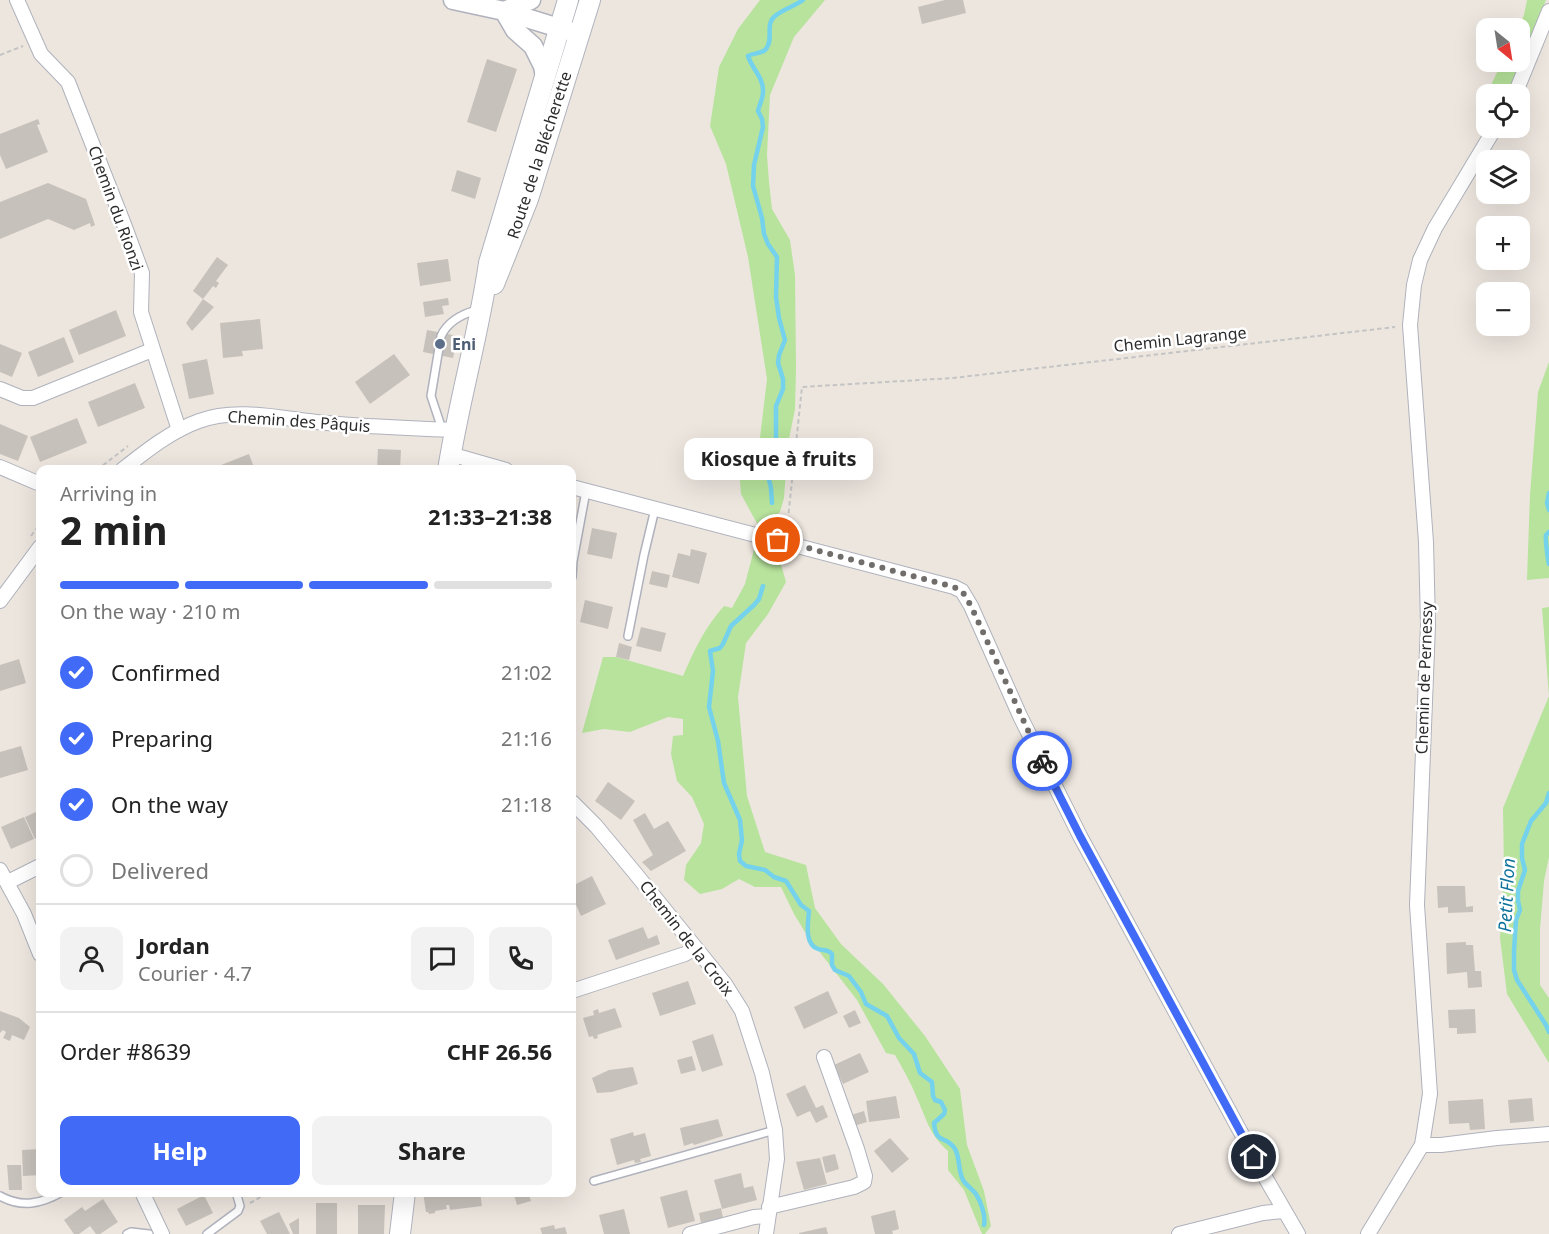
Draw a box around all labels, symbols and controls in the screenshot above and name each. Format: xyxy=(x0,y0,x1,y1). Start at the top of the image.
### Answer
north arrow xyxy=(1476,18,1530,72)
map controls xyxy=(1476,18,1530,336)
street label: Route de la Blécherette xyxy=(502,68,576,242)
button: locate xyxy=(1476,84,1530,138)
street label: Chemin du Rionzi xyxy=(83,143,149,273)
button: layers xyxy=(1476,150,1530,204)
button: + xyxy=(1476,216,1530,270)
button: − xyxy=(1476,282,1530,336)
street label: Chemin Lagrange xyxy=(1113,321,1247,357)
place label: Eni xyxy=(452,333,476,355)
marker: Eni xyxy=(433,337,447,351)
street label: Chemin des Pâquis xyxy=(227,405,371,437)
callout: Kiosque à fruits xyxy=(684,438,872,480)
text: Kiosque à fruits xyxy=(700,445,857,472)
text: Arriving in xyxy=(60,480,157,507)
text: 21:33–21:38 xyxy=(428,501,552,531)
text: 2 min xyxy=(60,503,167,556)
pin xyxy=(752,514,803,565)
icon: bag xyxy=(761,523,794,556)
text: On the way · 210 m xyxy=(60,598,240,625)
street label: Chemin de Pernessy xyxy=(1410,600,1438,755)
icon: check xyxy=(60,656,93,689)
text: Confirmed xyxy=(111,657,221,687)
text: 21:02 xyxy=(501,659,552,686)
icon: check xyxy=(60,722,93,755)
text: Preparing xyxy=(111,723,213,753)
text: 21:16 xyxy=(501,725,552,752)
courier xyxy=(1012,731,1072,791)
icon: bike xyxy=(1026,745,1059,778)
icon: check xyxy=(60,788,93,821)
text: On the way xyxy=(111,789,228,819)
text: 21:18 xyxy=(501,791,552,818)
text: Delivered xyxy=(111,855,209,885)
water label: Petit Flon xyxy=(1492,857,1520,933)
street label: Chemin de la Croix xyxy=(635,876,739,1001)
button: person xyxy=(60,927,123,990)
button: chat xyxy=(411,927,474,990)
button: phone xyxy=(489,927,552,990)
text: Jordan xyxy=(138,930,210,960)
text: Courier · 4.7 xyxy=(138,960,252,987)
text: Order #8639 xyxy=(60,1036,191,1066)
text: CHF 26.56 xyxy=(447,1036,552,1066)
button: Help xyxy=(60,1116,300,1185)
button: Share xyxy=(312,1116,552,1185)
pin xyxy=(1228,1131,1279,1182)
icon: home xyxy=(1237,1140,1270,1173)

